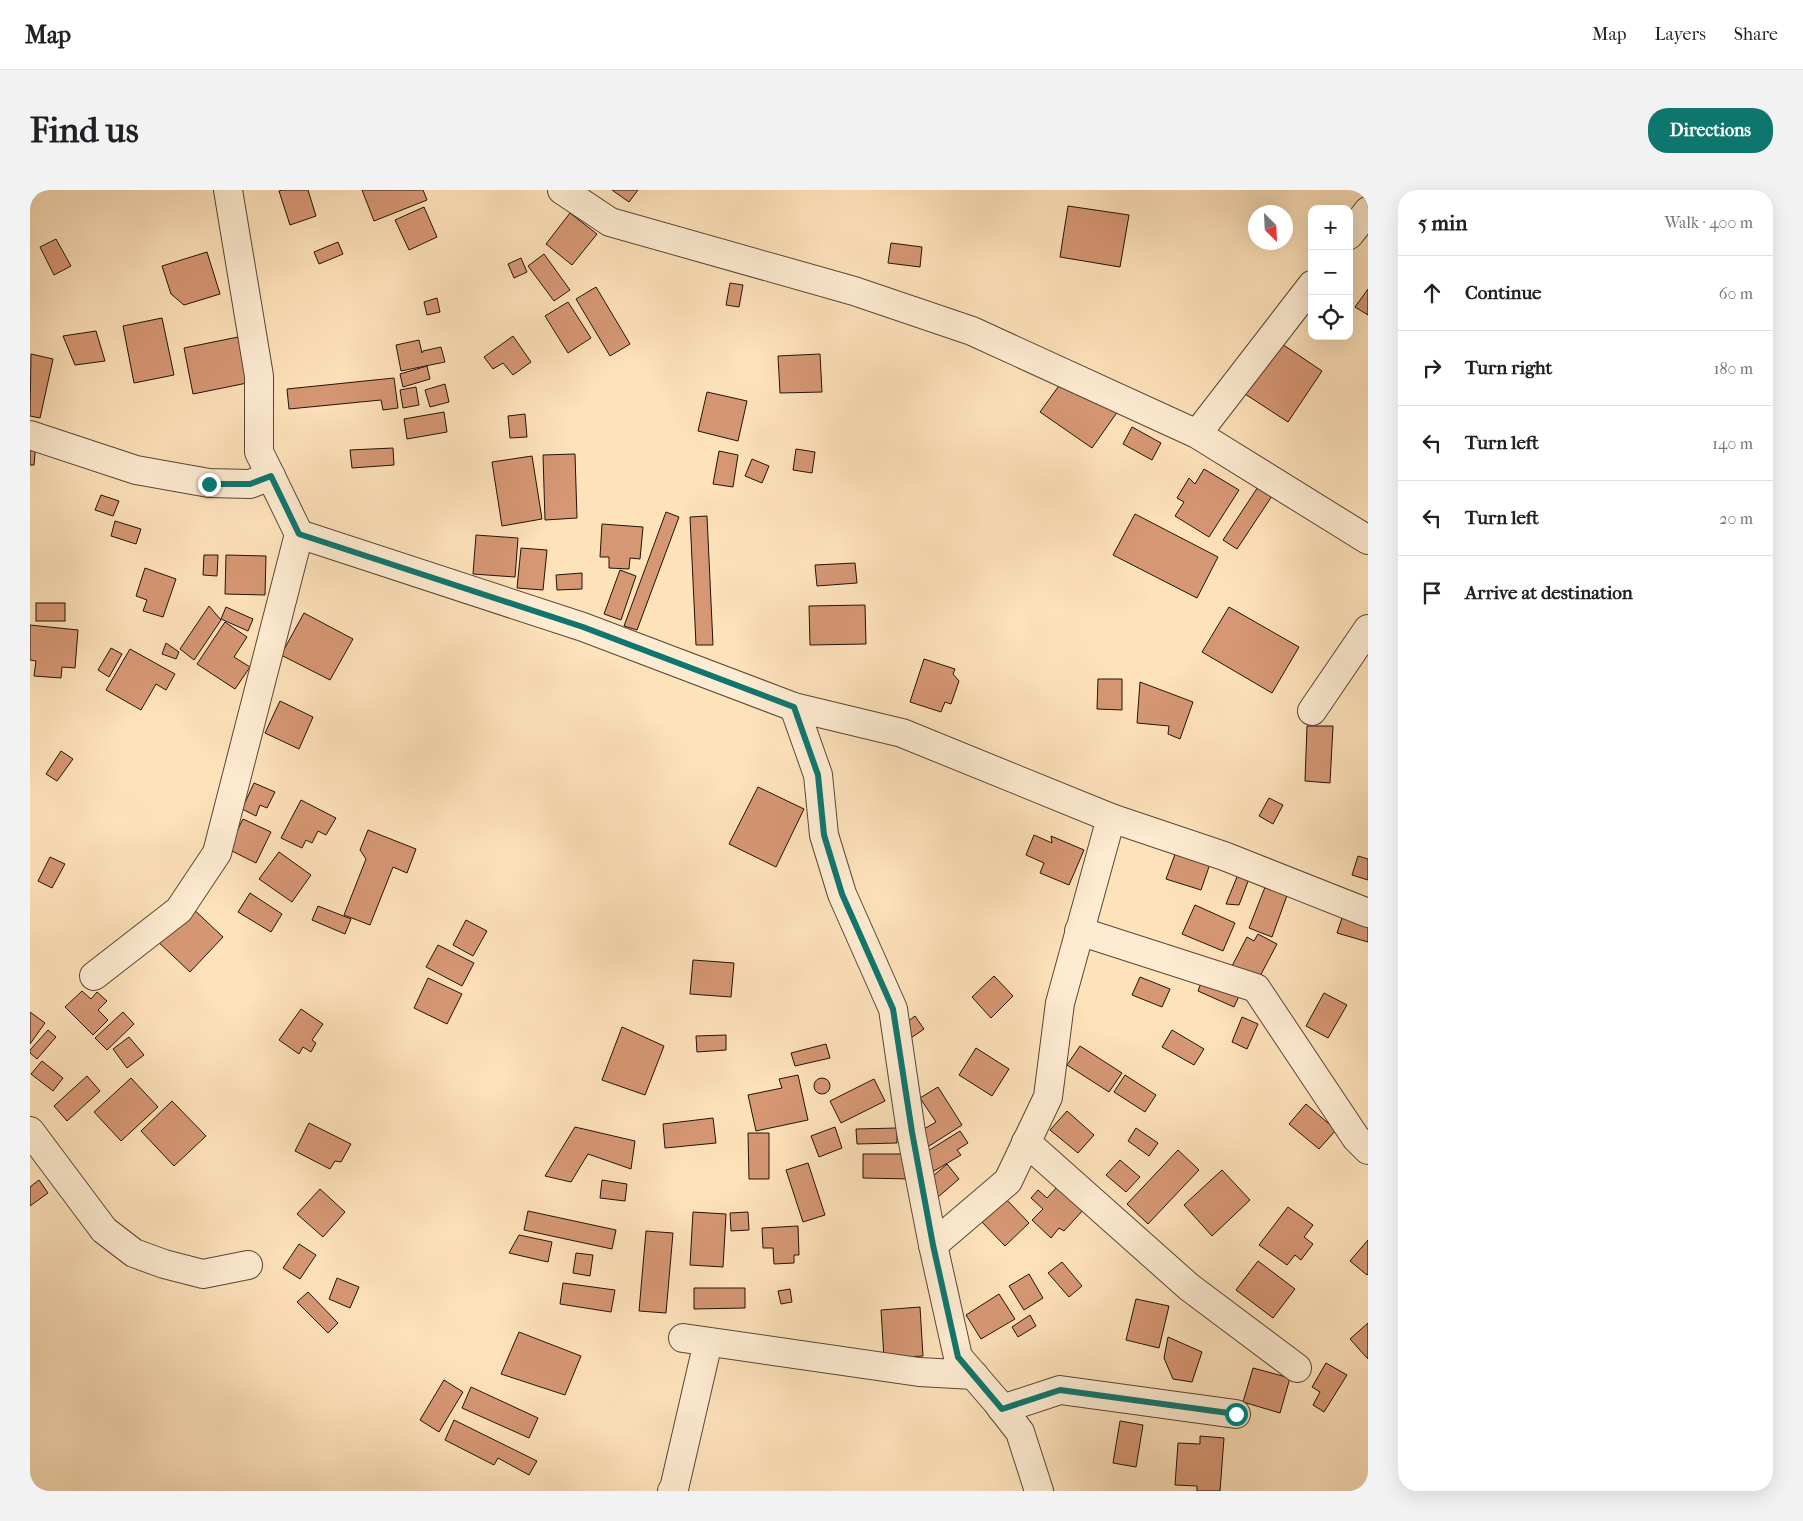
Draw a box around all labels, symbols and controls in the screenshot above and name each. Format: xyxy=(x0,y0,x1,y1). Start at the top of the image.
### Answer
text: Map xyxy=(25,21,71,49)
text: Map xyxy=(1592,24,1626,45)
text: Layers xyxy=(1654,24,1706,45)
text: Share xyxy=(1734,24,1778,45)
button: Directions xyxy=(1648,108,1773,153)
text: Find us xyxy=(30,110,139,151)
north arrow xyxy=(1248,205,1293,250)
map controls xyxy=(1308,205,1353,340)
button: + xyxy=(1308,205,1353,250)
text: 5 min xyxy=(1418,211,1467,235)
text: Walk · 400 m xyxy=(1664,213,1753,232)
button: − xyxy=(1308,250,1353,295)
icon: ahead xyxy=(1418,279,1446,307)
text: Continue xyxy=(1465,282,1541,304)
text: 60 m xyxy=(1719,284,1753,303)
button: locate xyxy=(1308,295,1353,340)
icon: right xyxy=(1418,354,1446,382)
text: Turn right xyxy=(1465,357,1552,379)
text: 180 m xyxy=(1714,359,1753,378)
icon: left xyxy=(1418,429,1446,457)
text: Turn left xyxy=(1465,432,1539,454)
text: 140 m xyxy=(1712,434,1753,453)
route end xyxy=(198,473,221,496)
icon: left xyxy=(1418,504,1446,532)
text: Turn left xyxy=(1465,507,1539,529)
text: 20 m xyxy=(1719,509,1753,528)
icon: arrive xyxy=(1418,579,1446,607)
text: Arrive at destination xyxy=(1465,582,1633,604)
route start xyxy=(1225,1403,1248,1426)

